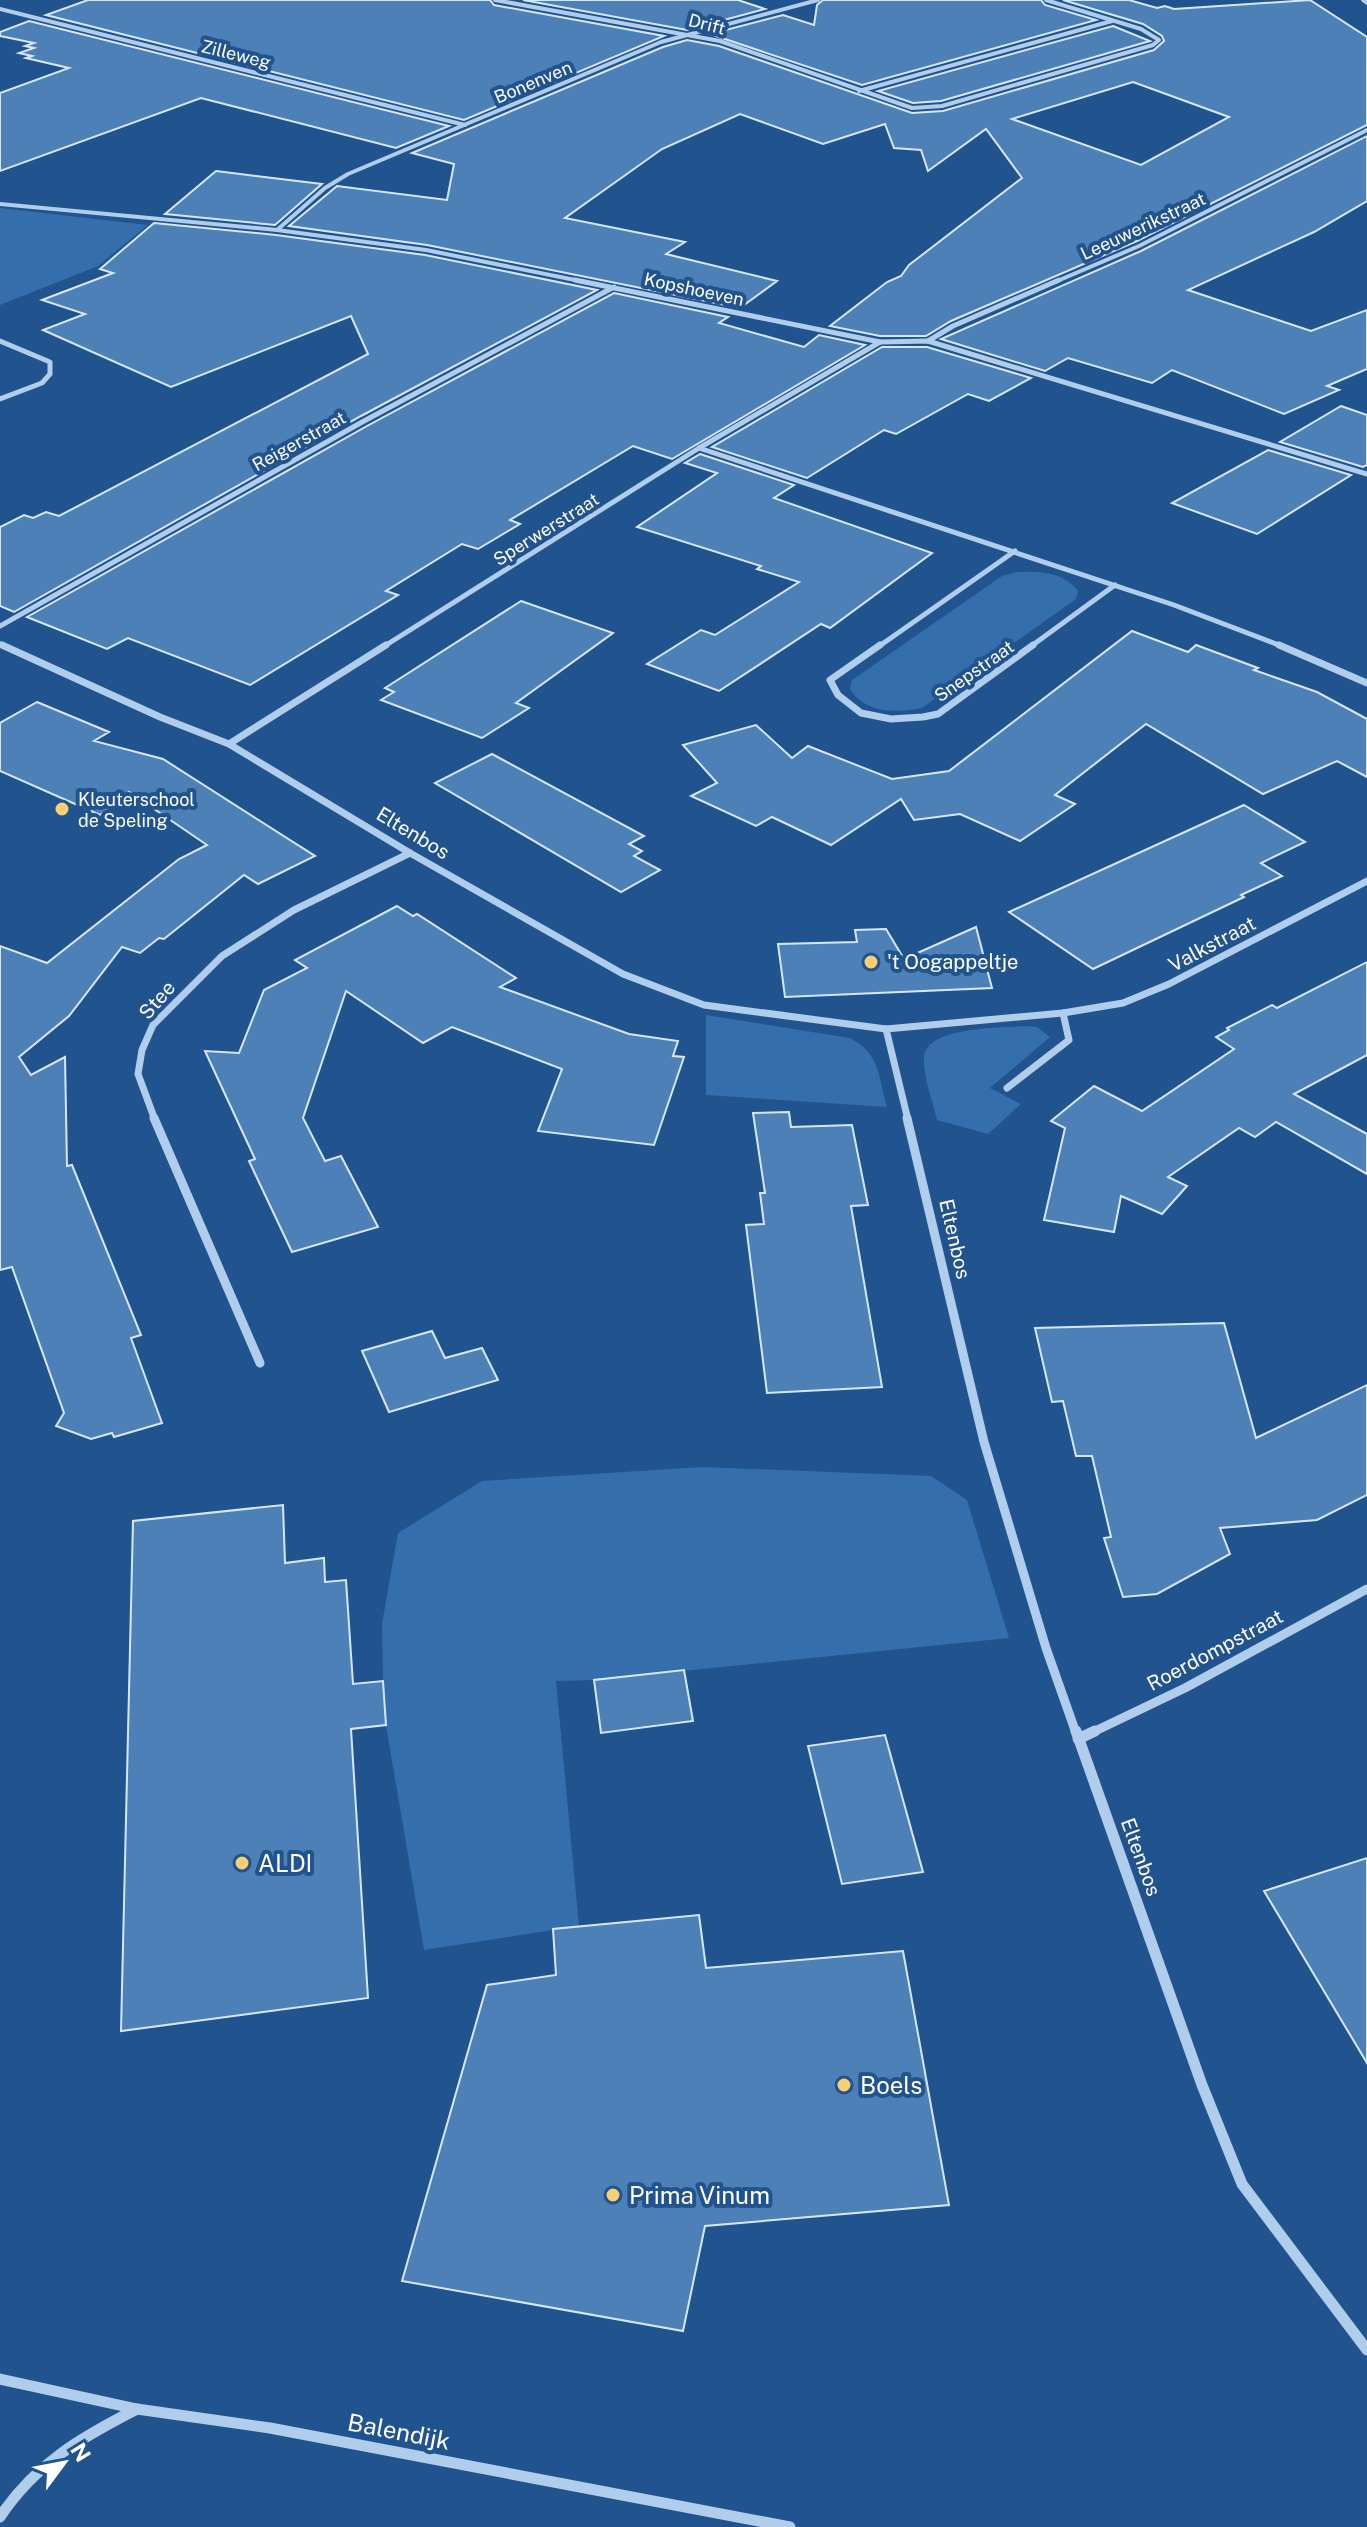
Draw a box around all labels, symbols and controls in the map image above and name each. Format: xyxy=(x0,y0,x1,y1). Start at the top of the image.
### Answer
street label: Drift xyxy=(686,9,728,39)
street label: Zilleweg xyxy=(199,35,273,73)
street label: Bonenven xyxy=(491,56,575,108)
street label: Leeuwerikstraat xyxy=(1077,188,1209,264)
street label: Kopshoeven xyxy=(642,268,746,310)
street label: Reigerstraat xyxy=(249,407,349,475)
street label: Sperwerstraat xyxy=(489,488,603,570)
street label: Snepstraat xyxy=(930,636,1018,706)
place label: Kleuterschool de Speling xyxy=(78,789,195,831)
marker: Kleuterschool de Speling xyxy=(53,800,71,818)
street label: Eltenbos xyxy=(372,802,454,864)
street label: Valkstraat xyxy=(1164,911,1260,977)
place label: 't Oogappeltje xyxy=(887,950,1018,974)
marker: 't Oogappeltje xyxy=(862,953,880,971)
street label: Stee xyxy=(134,976,180,1024)
street label: Eltenbos xyxy=(934,1197,976,1281)
street label: Roerdompstraat xyxy=(1143,1604,1287,1696)
street label: Eltenbos xyxy=(1116,1815,1166,1899)
place label: ALDI xyxy=(258,1849,312,1877)
marker: ALDI xyxy=(233,1854,251,1872)
place label: Boels xyxy=(860,2071,922,2099)
marker: Boels xyxy=(835,2076,853,2094)
place label: Prima Vinum xyxy=(629,2181,770,2209)
marker: Prima Vinum xyxy=(604,2186,622,2204)
street label: Balendijk xyxy=(345,2407,453,2455)
north arrow xyxy=(24,2423,104,2503)
text: N xyxy=(65,2438,97,2467)

